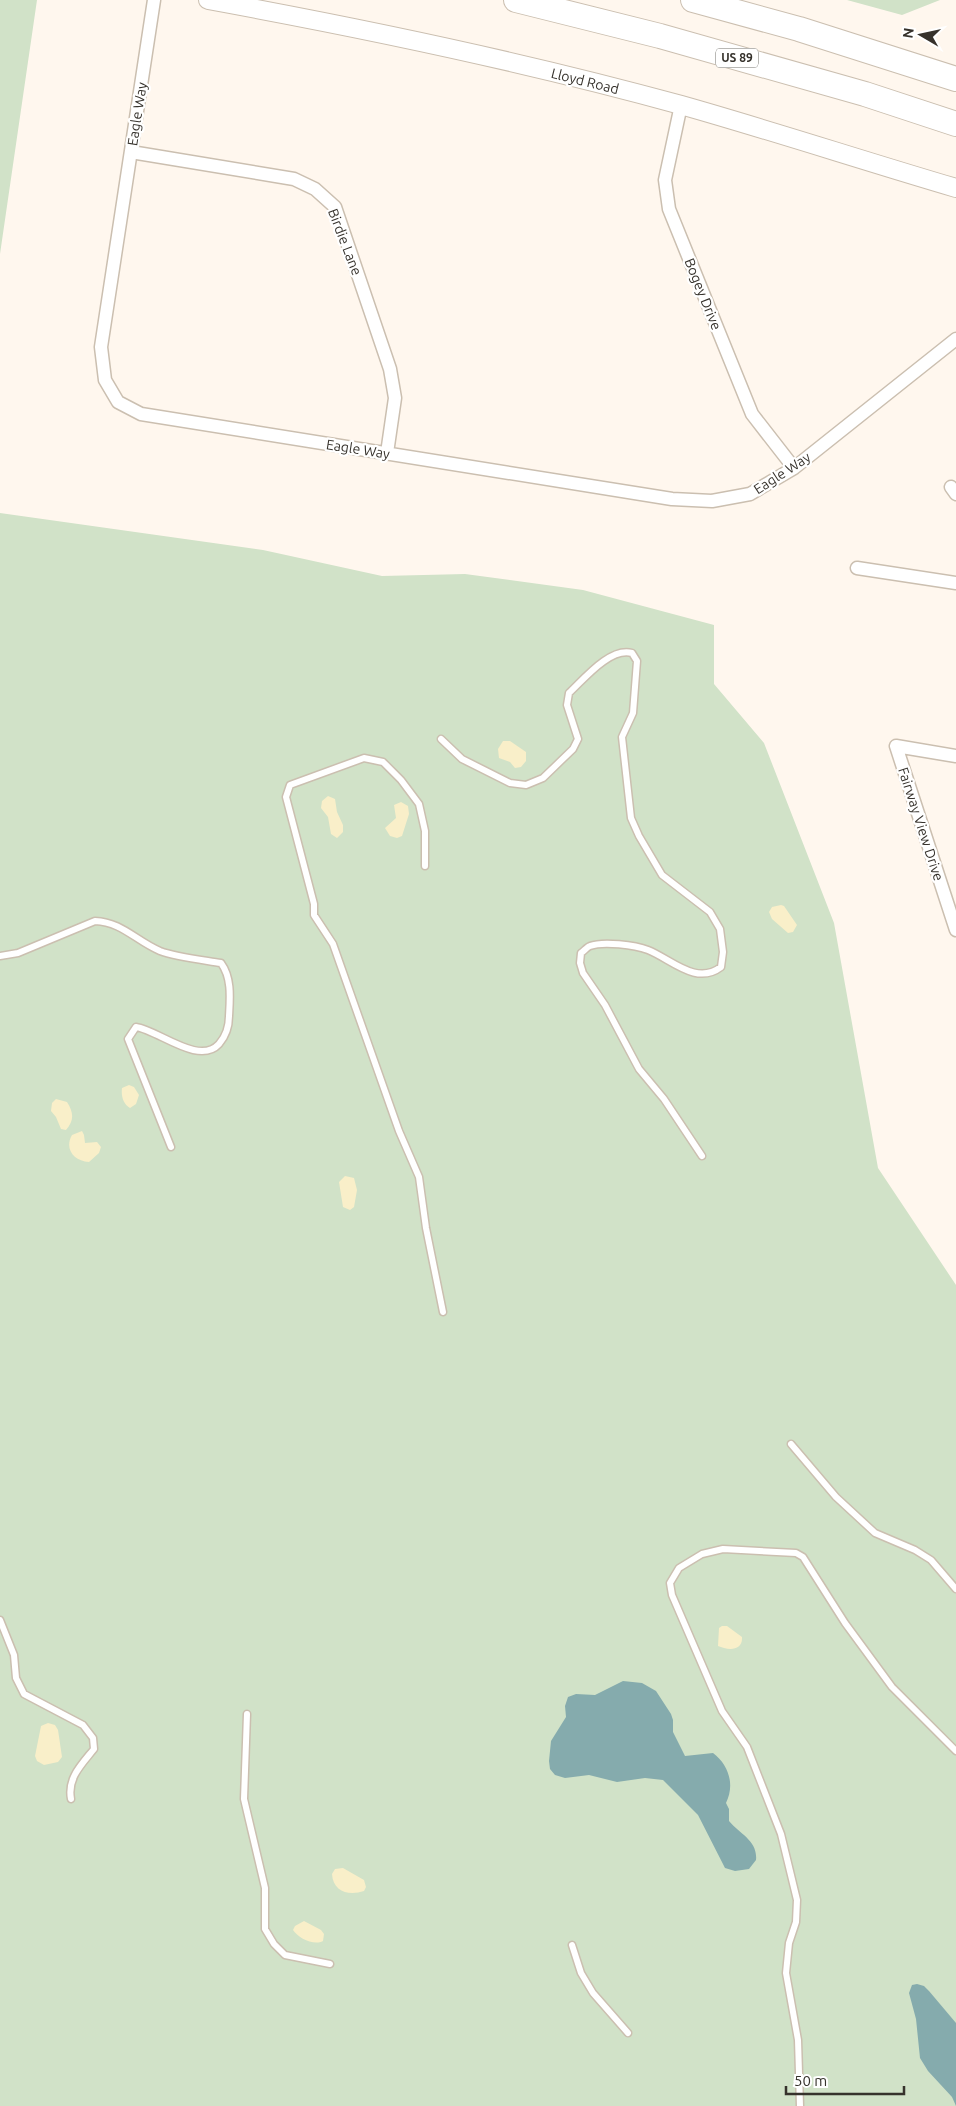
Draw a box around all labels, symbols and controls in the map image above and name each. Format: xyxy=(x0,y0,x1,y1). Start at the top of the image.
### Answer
north arrow xyxy=(896,10,946,60)
text: N xyxy=(899,27,917,39)
road number: US 89 xyxy=(716,48,758,68)
street label: Lloyd Road xyxy=(549,65,621,97)
street label: Eagle Way xyxy=(124,81,150,147)
street label: Birdie Lane xyxy=(325,206,365,278)
street label: Bogey Drive xyxy=(681,256,725,332)
street label: Eagle Way xyxy=(325,436,391,462)
street label: Eagle Way xyxy=(751,449,814,497)
street label: Fairway View Drive xyxy=(895,765,947,883)
scale bar xyxy=(786,2064,904,2096)
text: 50 m xyxy=(794,2072,827,2089)

